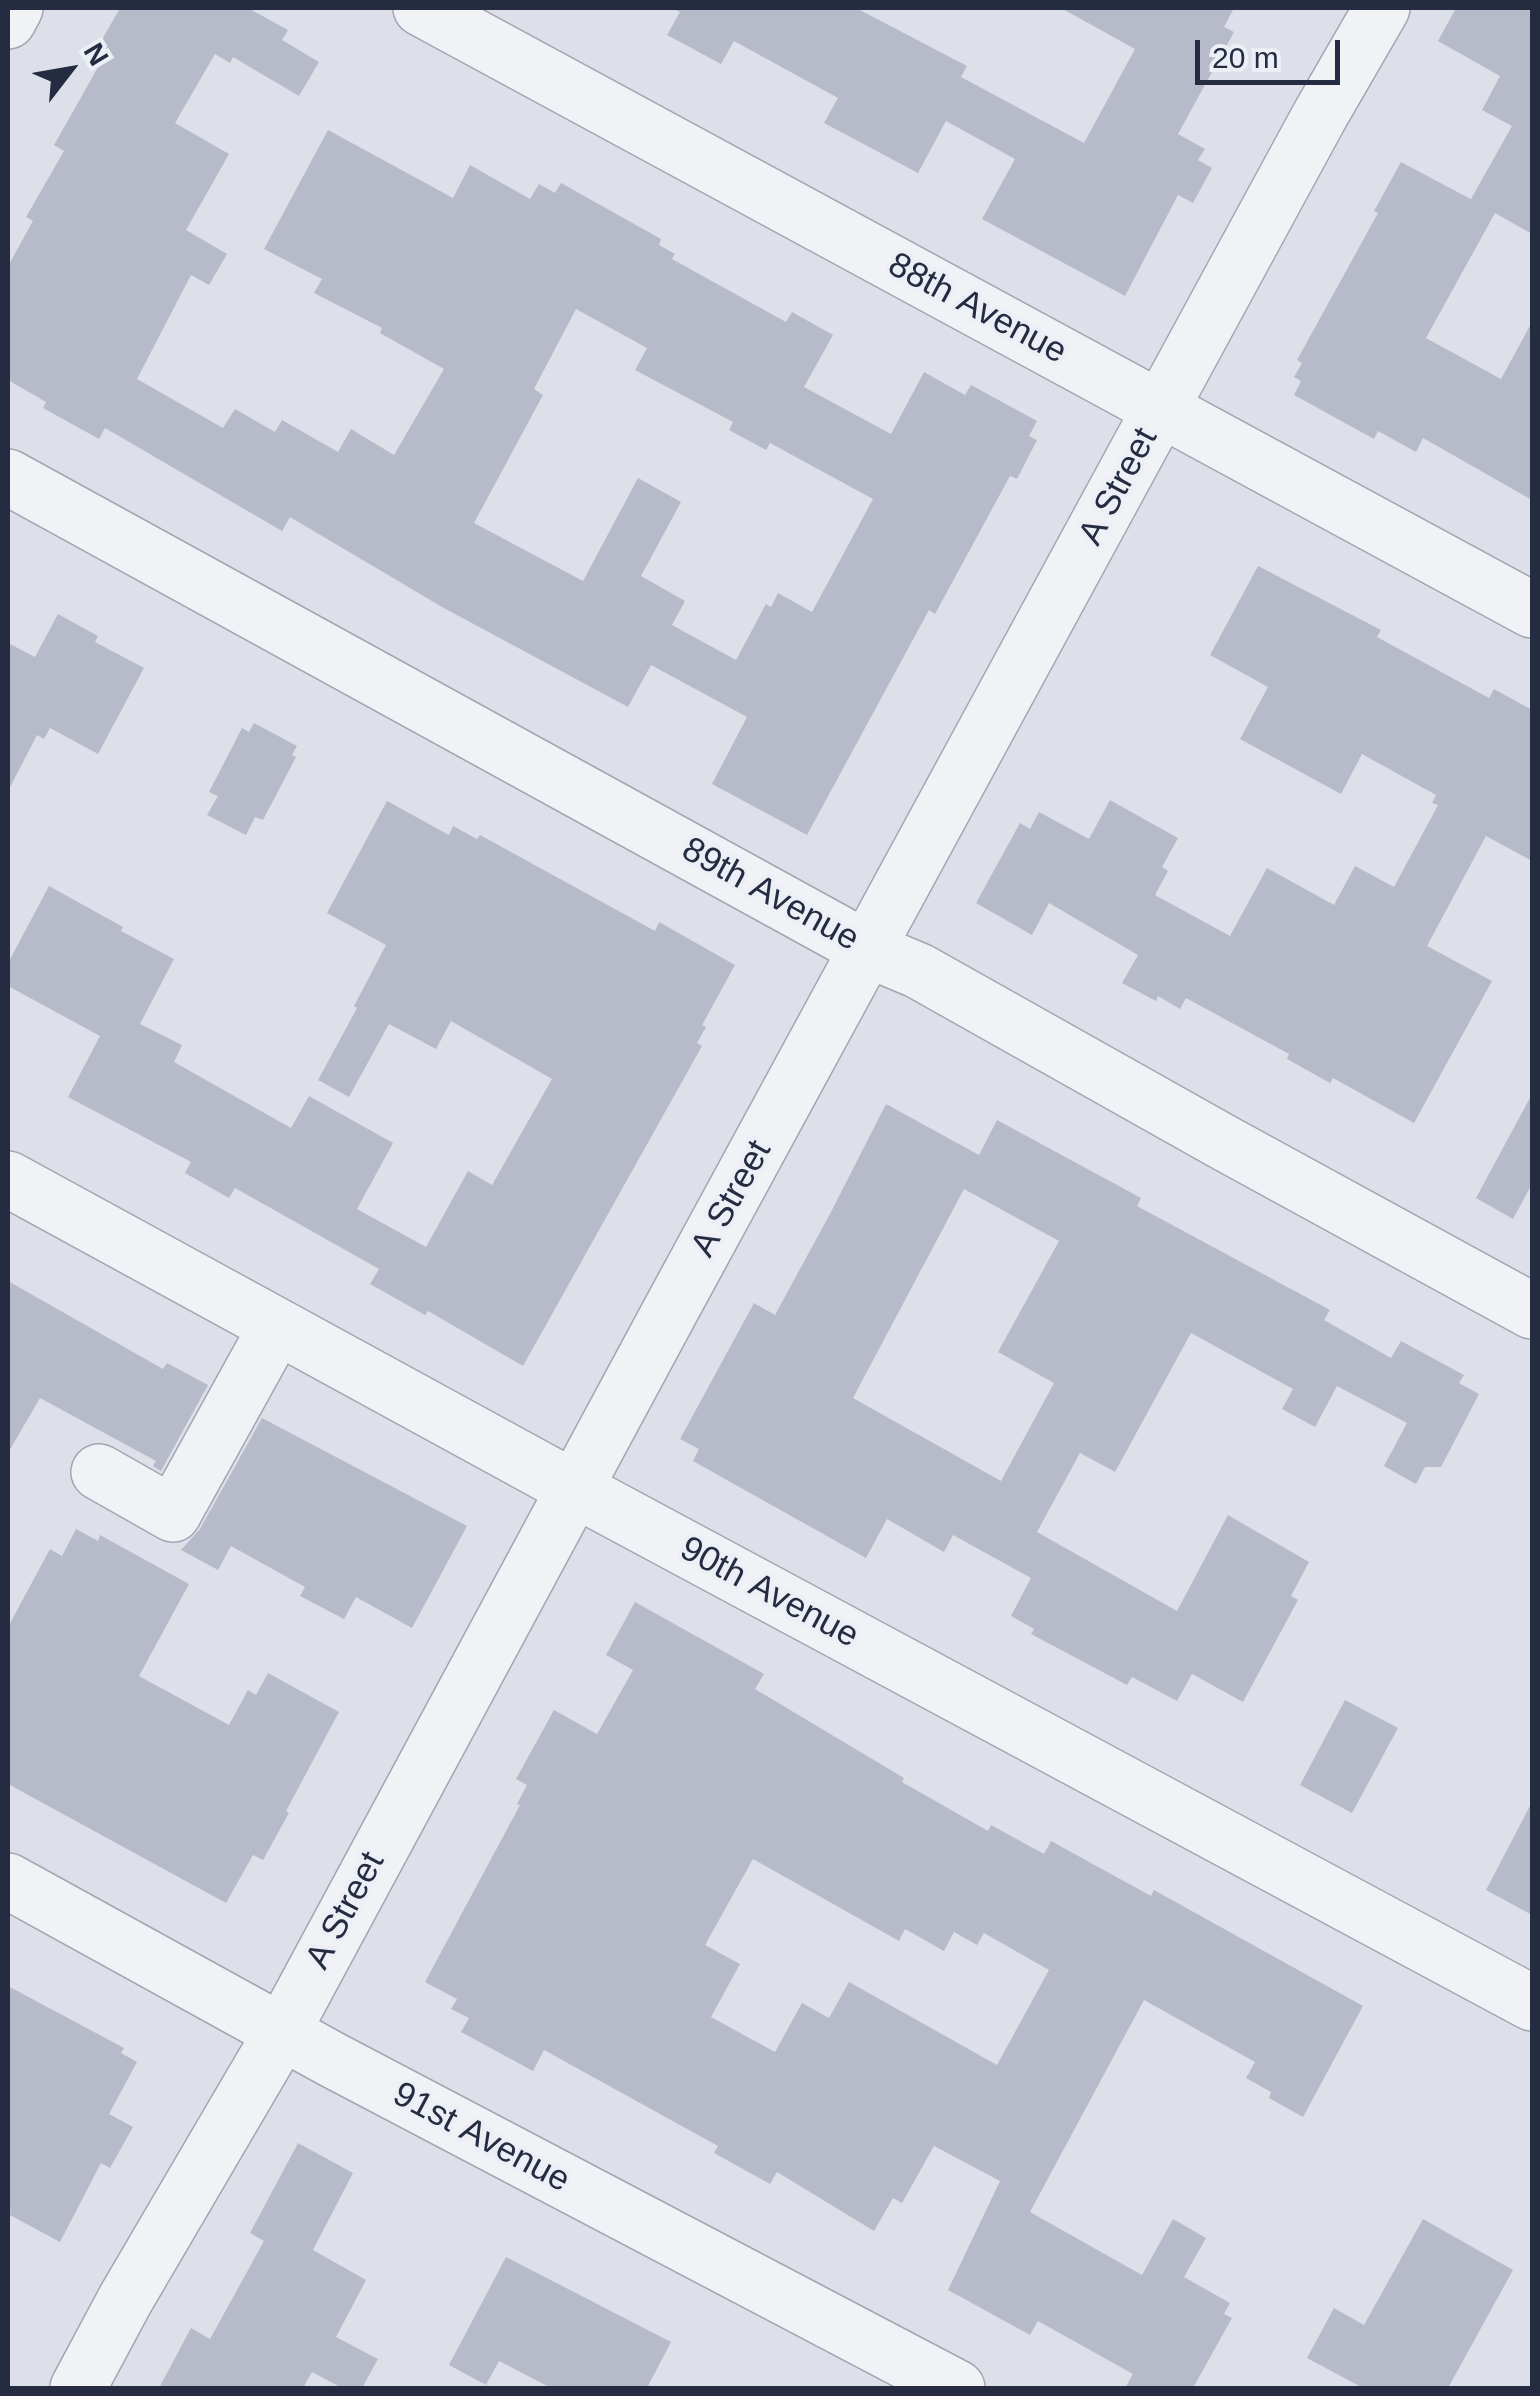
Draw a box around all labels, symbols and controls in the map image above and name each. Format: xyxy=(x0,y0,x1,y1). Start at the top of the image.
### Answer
north arrow xyxy=(20,20,120,120)
scale bar xyxy=(1200,20,1345,82)
text: N xyxy=(78,38,115,71)
text: 20 m xyxy=(1212,41,1279,74)
street label: 88th Avenue xyxy=(881,244,1073,374)
street label: A Street xyxy=(1071,421,1167,553)
street label: 89th Avenue xyxy=(674,829,866,961)
street label: A Street xyxy=(683,1134,781,1264)
street label: 90th Avenue xyxy=(673,1528,865,1658)
street label: A Street xyxy=(298,1845,394,1977)
street label: 91st Avenue xyxy=(386,2074,576,2202)

